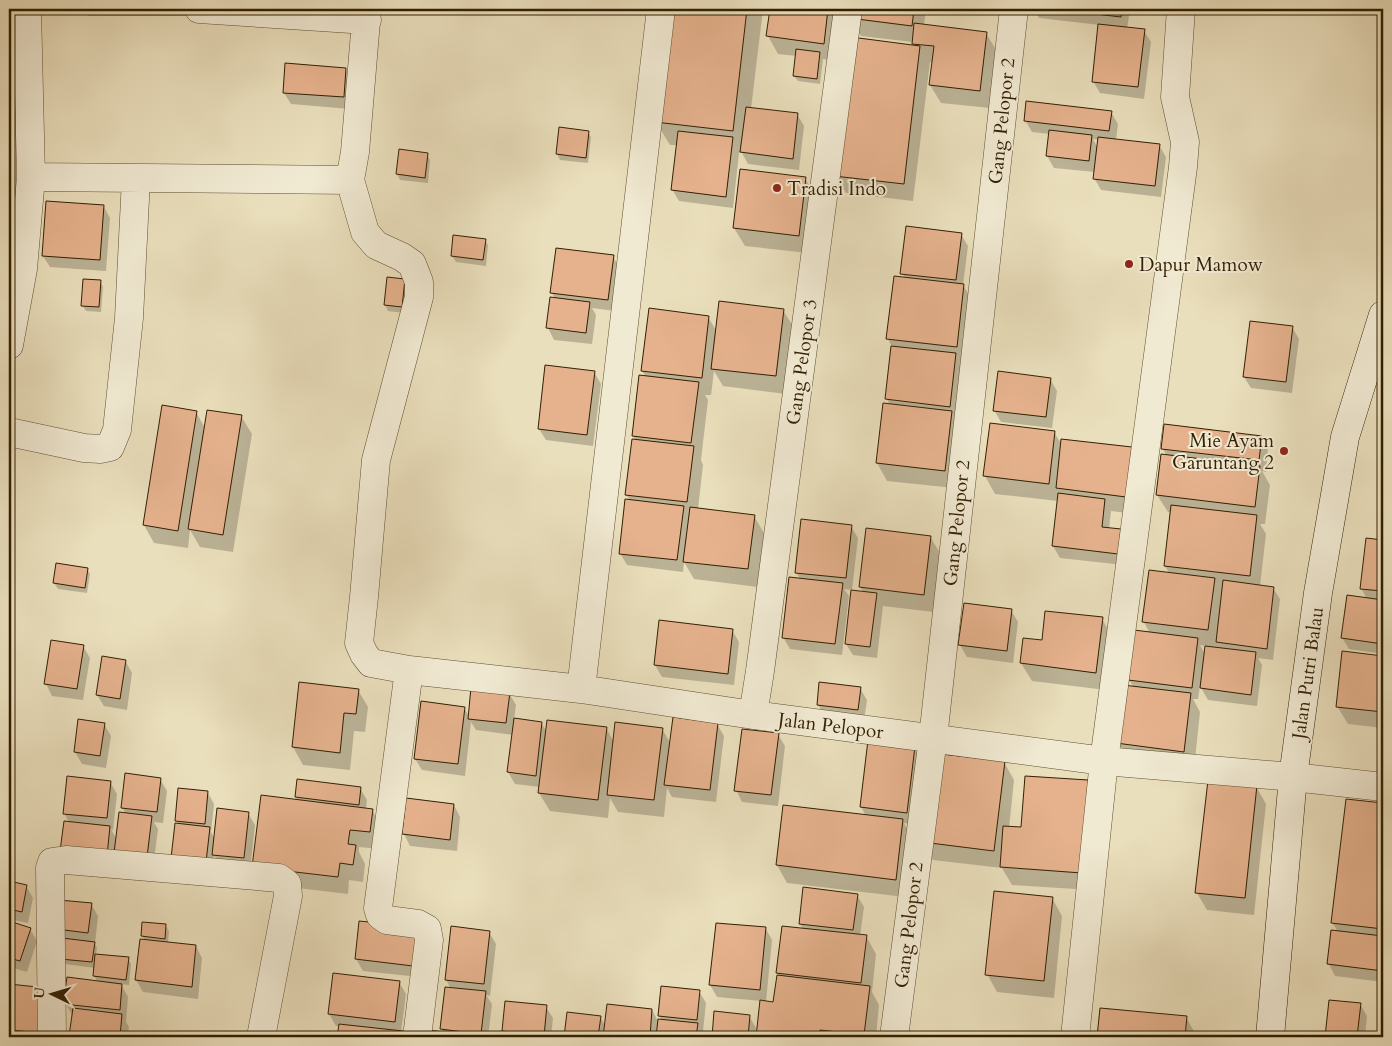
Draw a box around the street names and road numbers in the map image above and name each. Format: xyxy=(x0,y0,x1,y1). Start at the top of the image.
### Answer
street label: Gang Pelopor 2 xyxy=(982,56,1022,186)
street label: Gang Pelopor 3 xyxy=(780,297,824,427)
street label: Gang Pelopor 2 xyxy=(937,458,977,588)
street label: Jalan Putri Balau xyxy=(1285,605,1330,744)
street label: Jalan Pelopor xyxy=(774,706,885,745)
street label: Gang Pelopor 2 xyxy=(888,860,930,990)

